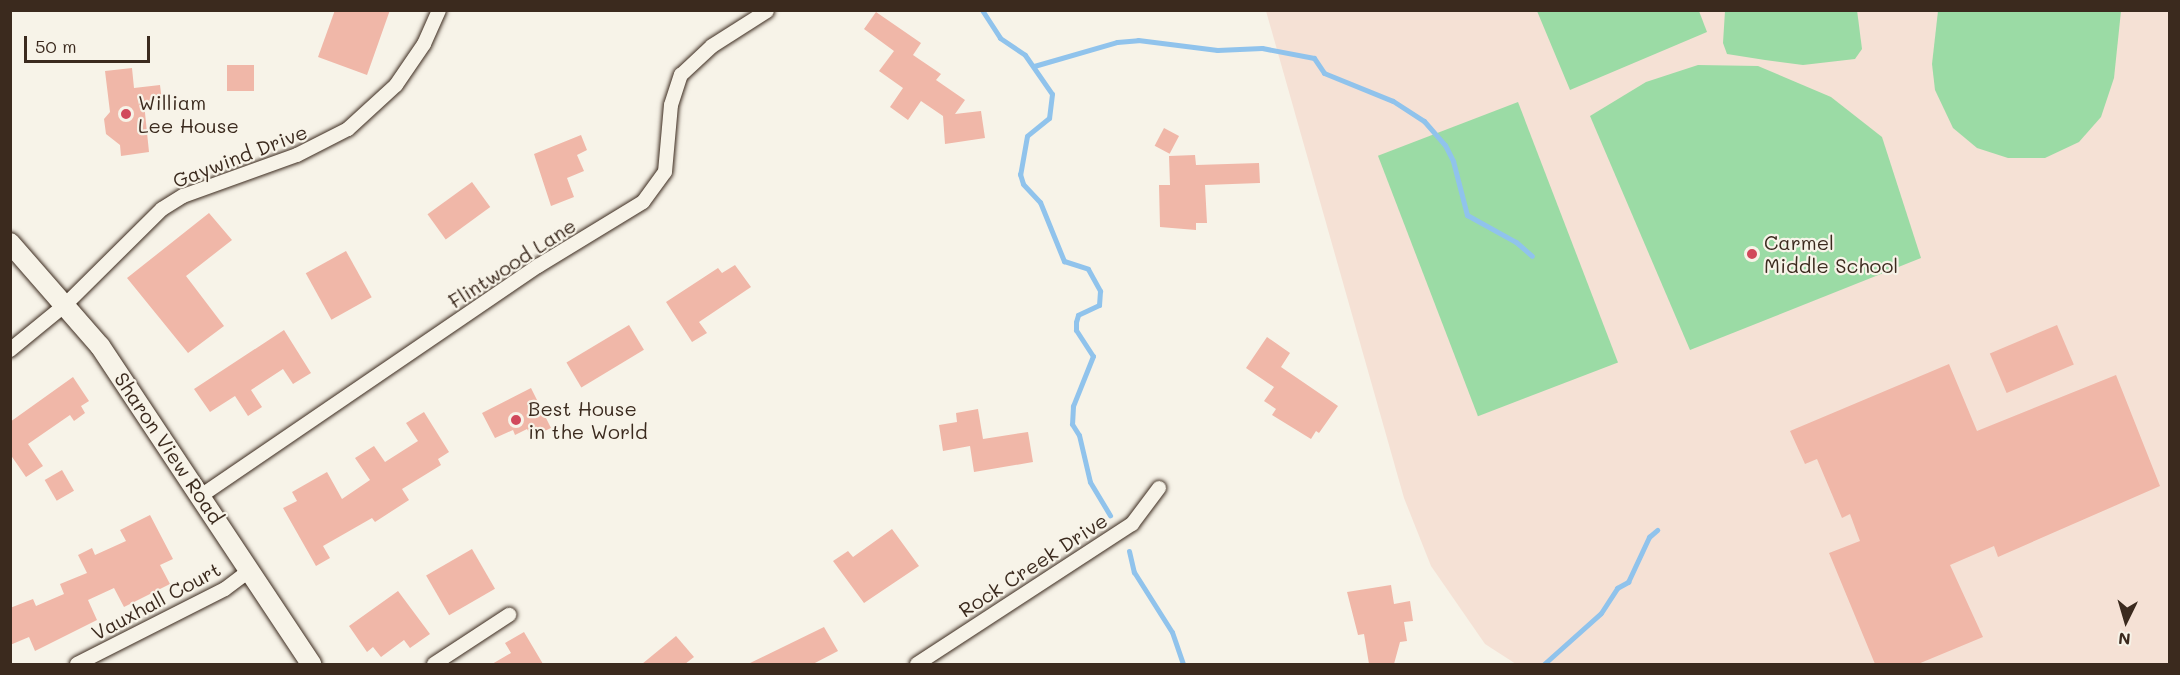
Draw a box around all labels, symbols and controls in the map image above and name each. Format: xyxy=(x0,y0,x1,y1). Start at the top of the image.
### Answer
scale bar xyxy=(27,24,153,62)
text: 50 m xyxy=(35,34,77,58)
place label: William Lee House xyxy=(138,90,239,137)
marker: William Lee House xyxy=(119,107,133,121)
street label: Gaywind Drive xyxy=(169,119,311,193)
street label: Flintwood Lane xyxy=(444,213,580,313)
place label: Carmel Middle School xyxy=(1764,231,1898,278)
marker: Carmel Middle School xyxy=(1745,247,1759,261)
street label: Sharon View Road xyxy=(109,368,229,528)
place label: Best House in the World xyxy=(528,396,648,443)
marker: Best House in the World xyxy=(509,413,523,427)
street label: Rock Creek Drive xyxy=(954,508,1112,622)
street label: Vauxhall Court xyxy=(87,557,225,645)
north arrow xyxy=(2096,591,2156,651)
text: N xyxy=(2117,628,2131,650)

